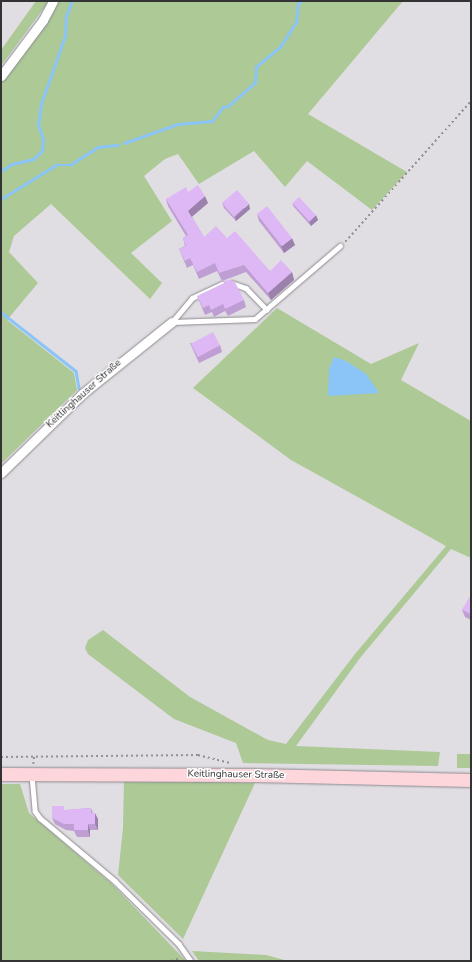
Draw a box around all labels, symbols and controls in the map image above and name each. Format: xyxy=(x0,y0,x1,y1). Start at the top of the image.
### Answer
street label: Keitlinghauser Straße xyxy=(44,357,124,431)
street label: Keitlinghauser Straße xyxy=(187,768,285,782)

